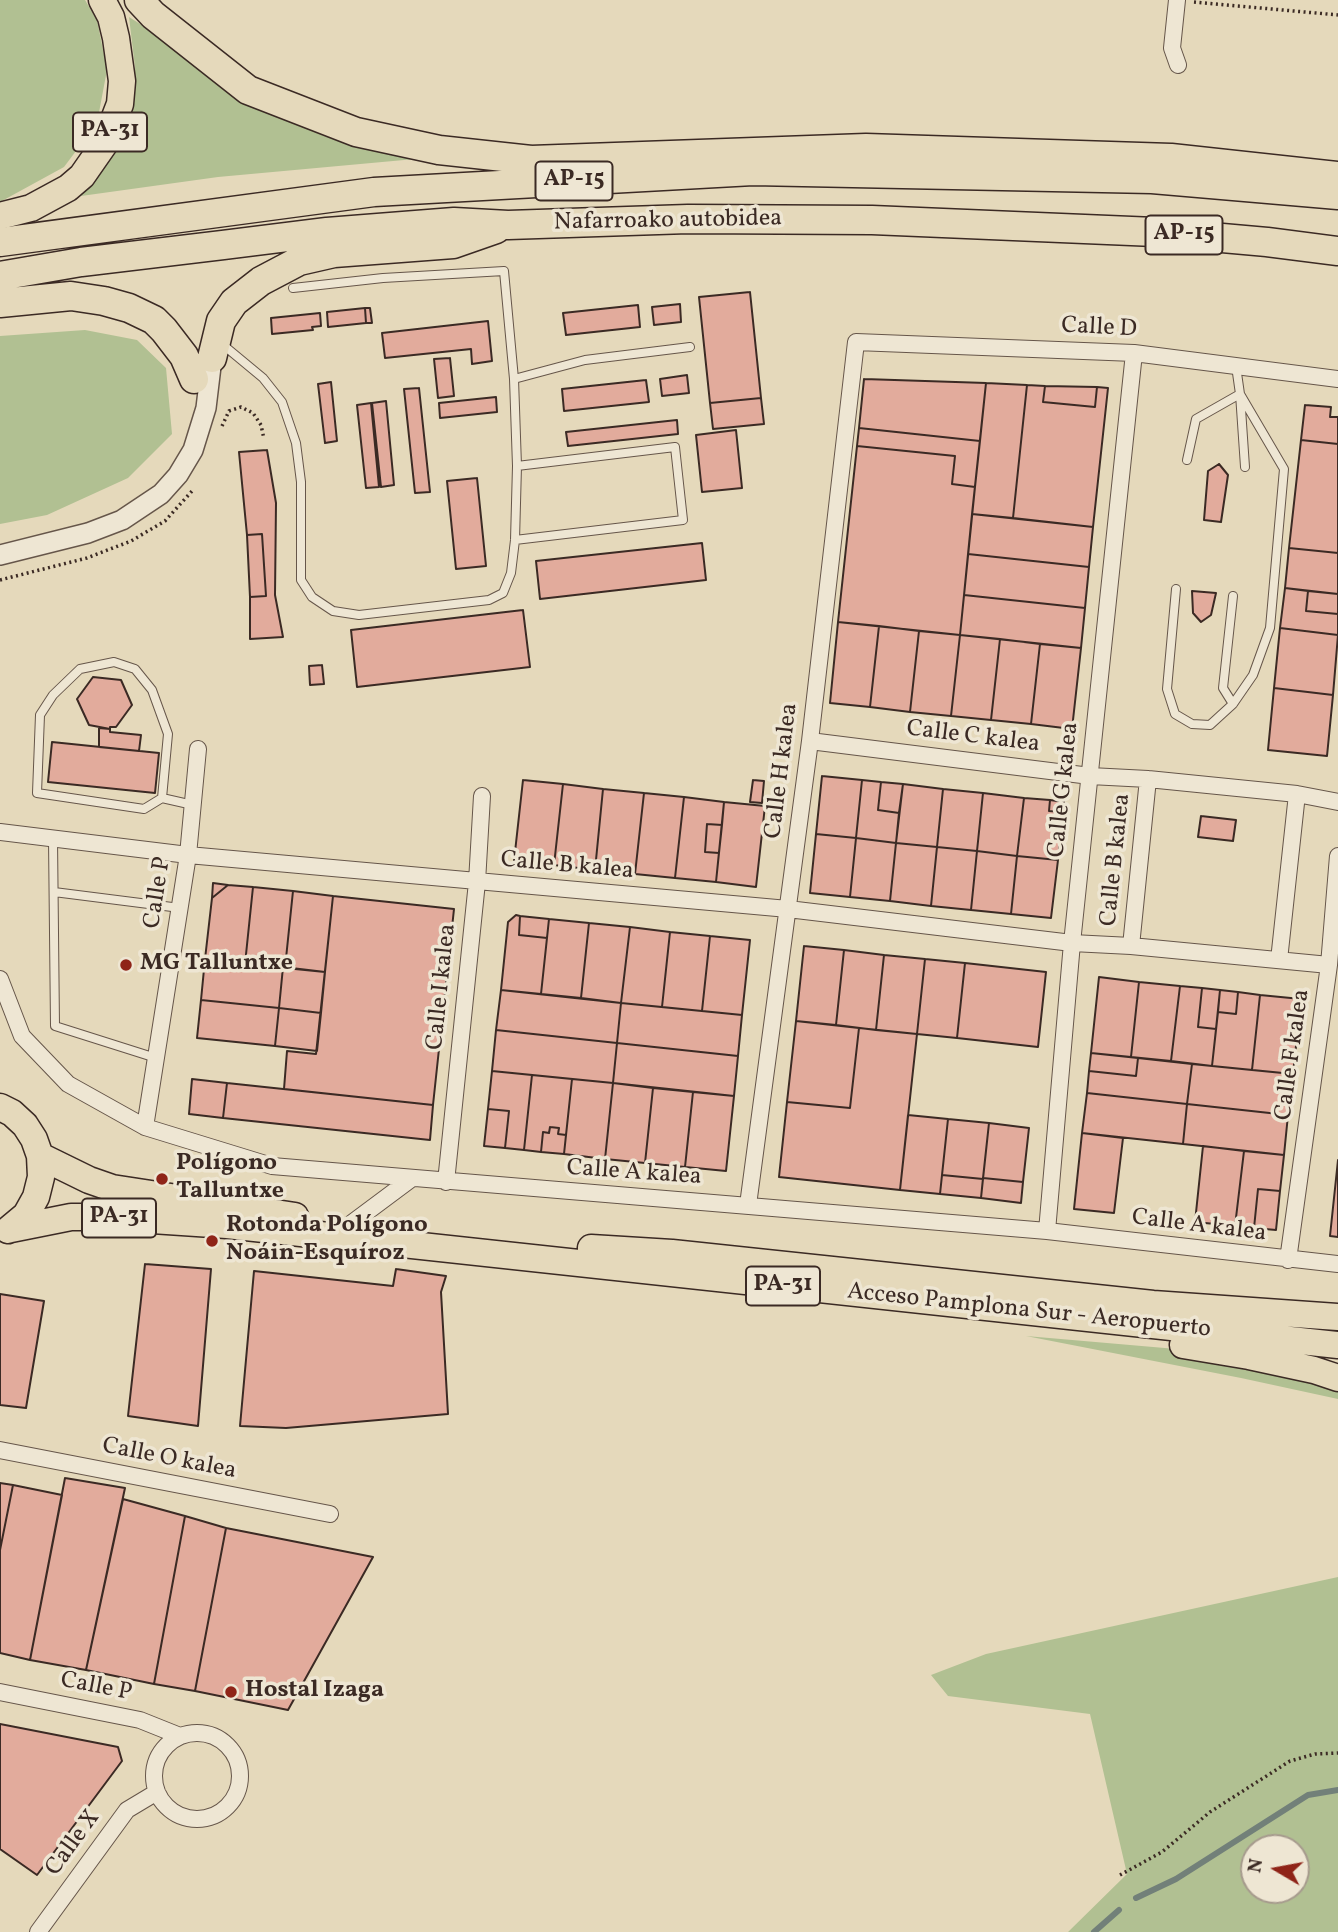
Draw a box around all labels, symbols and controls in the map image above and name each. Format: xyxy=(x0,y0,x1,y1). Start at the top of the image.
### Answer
road number: PA-31 xyxy=(73,113,147,152)
road number: AP-15 xyxy=(536,162,612,200)
street label: Nafarroako autobidea xyxy=(554,206,782,238)
road number: AP-15 xyxy=(1146,216,1222,254)
street label: Calle D xyxy=(1060,313,1138,345)
street label: Calle H kalea xyxy=(760,701,806,841)
street label: Calle C kalea xyxy=(905,716,1041,760)
street label: Calle G kalea xyxy=(1044,721,1086,859)
street label: Calle B kalea xyxy=(1096,792,1138,928)
street label: Calle B kalea xyxy=(499,847,635,887)
street label: Calle P xyxy=(139,855,179,931)
street label: Calle I kalea xyxy=(422,922,464,1052)
place label: MG Talluntxe xyxy=(140,951,293,979)
marker: MG Talluntxe xyxy=(118,957,134,973)
street label: Calle F kalea xyxy=(1271,988,1317,1122)
place label: Polígono Talluntxe xyxy=(176,1151,284,1207)
street label: Calle A kalea xyxy=(565,1155,703,1193)
marker: Polígono Talluntxe xyxy=(154,1171,170,1187)
road number: PA-31 xyxy=(82,1198,156,1238)
street label: Calle A kalea xyxy=(1130,1204,1268,1250)
place label: Rotonda Polígono Noáin-Esquíroz xyxy=(226,1213,428,1269)
marker: Rotonda Polígono Noáin-Esquíroz xyxy=(204,1233,220,1249)
road number: PA-31 xyxy=(746,1266,820,1306)
street label: Acceso Pamplona Sur - Aeropuerto xyxy=(846,1279,1212,1345)
street label: Calle O kalea xyxy=(99,1433,239,1487)
street label: Calle P xyxy=(58,1667,134,1709)
place label: Hostal Izaga xyxy=(245,1678,384,1706)
marker: Hostal Izaga xyxy=(223,1684,239,1700)
street label: Calle X xyxy=(41,1806,107,1882)
north arrow xyxy=(1240,1834,1310,1904)
text: N xyxy=(1242,1857,1270,1875)

